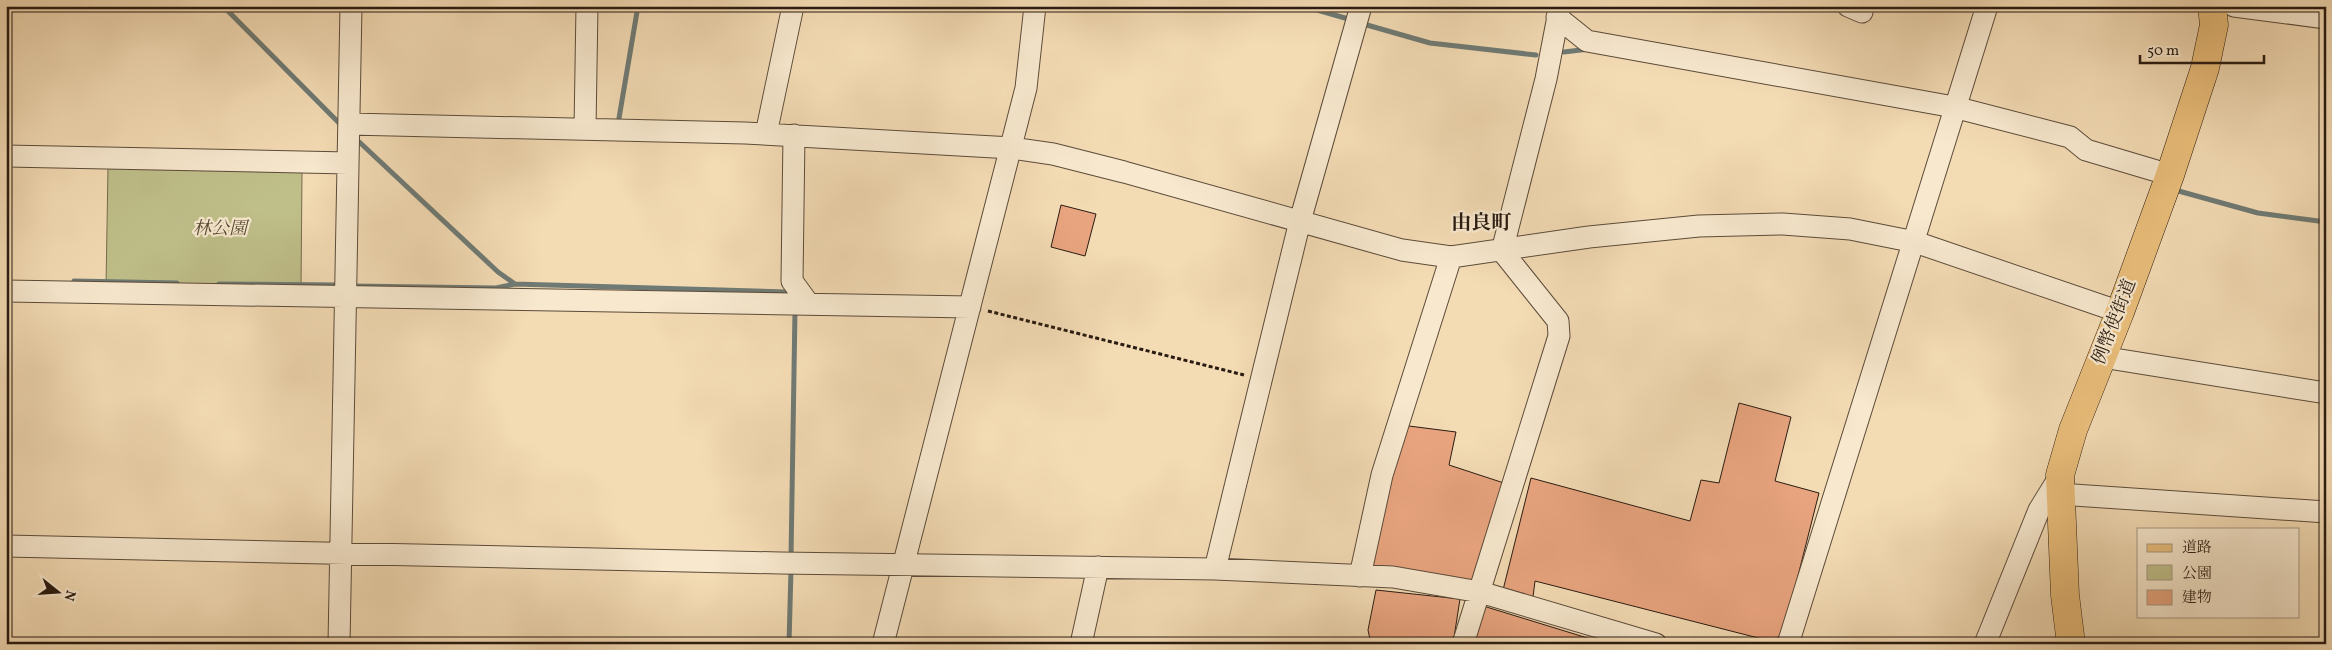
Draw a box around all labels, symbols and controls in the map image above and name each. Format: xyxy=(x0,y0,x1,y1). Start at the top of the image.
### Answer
scale bar xyxy=(2140,32,2263,64)
text: 50 m xyxy=(2147,41,2179,62)
district label: 由良町 xyxy=(1451,210,1512,238)
park label: 林公園 xyxy=(193,217,250,242)
street label: 例幣使街道 xyxy=(2087,276,2143,368)
legend xyxy=(2137,528,2300,618)
text: 道路 xyxy=(2182,538,2212,559)
text: 公園 xyxy=(2182,564,2212,585)
north arrow xyxy=(32,568,82,618)
text: N xyxy=(58,588,80,603)
text: 建物 xyxy=(2182,588,2212,609)

